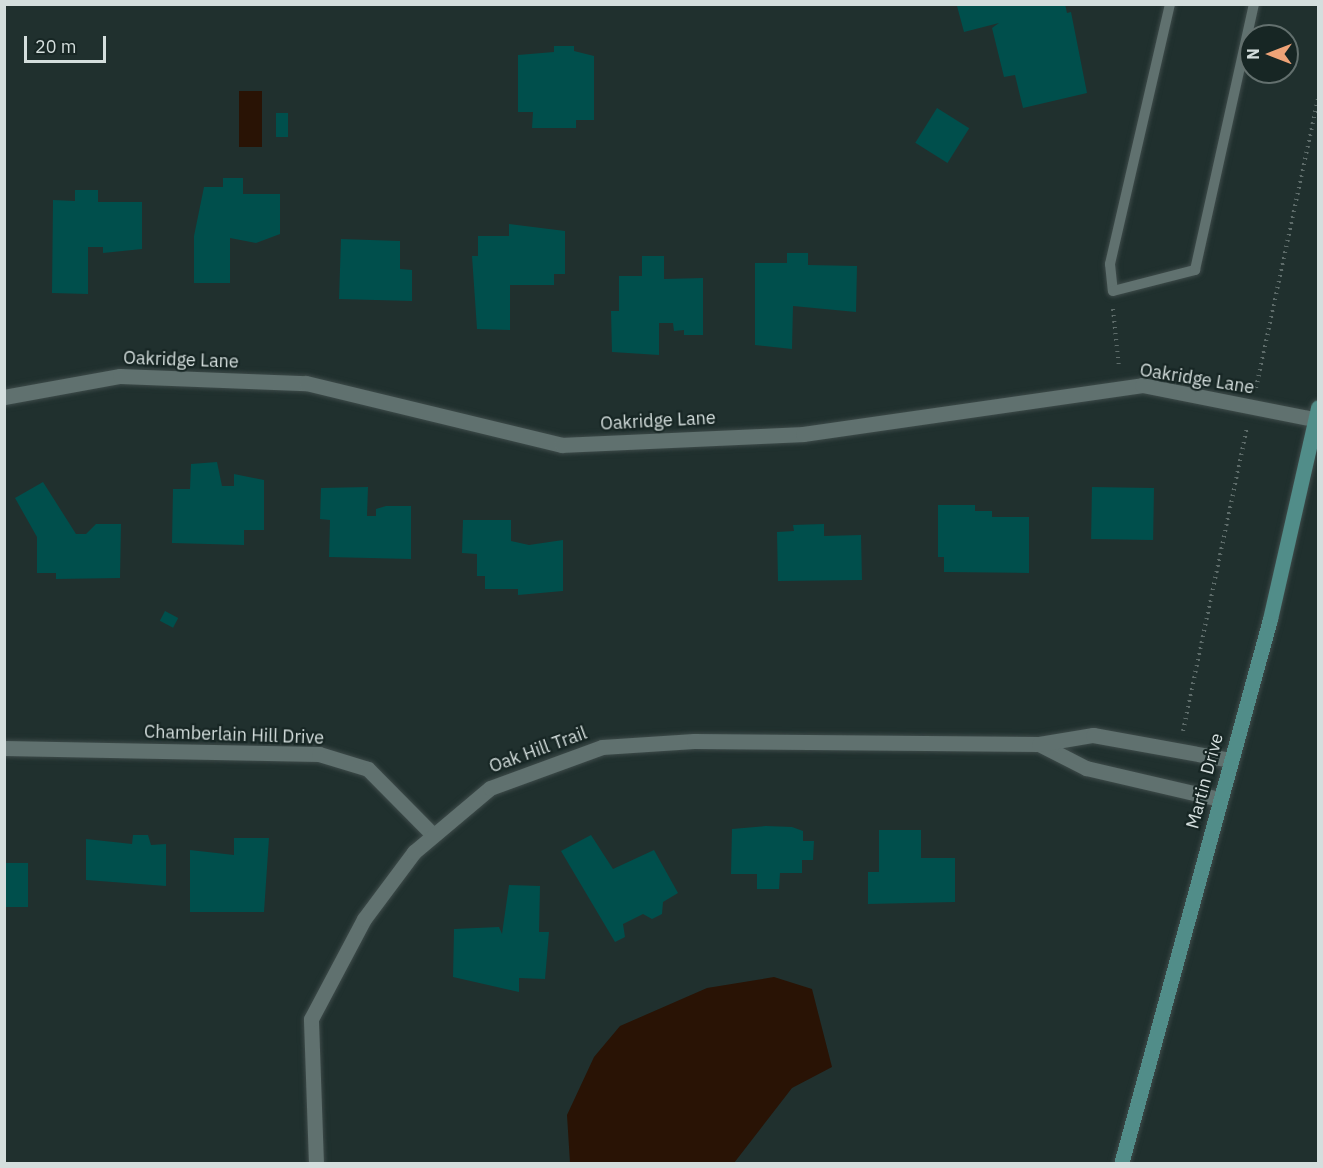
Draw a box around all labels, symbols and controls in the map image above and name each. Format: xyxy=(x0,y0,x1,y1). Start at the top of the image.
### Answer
scale bar xyxy=(27,24,110,62)
north arrow xyxy=(1239,24,1299,84)
text: 20 m xyxy=(35,35,77,58)
text: N xyxy=(1243,48,1263,60)
street label: Oakridge Lane xyxy=(123,347,239,373)
street label: Oakridge Lane xyxy=(1138,359,1256,399)
street label: Oakridge Lane xyxy=(600,407,716,435)
street label: Chamberlain Hill Drive xyxy=(144,721,324,749)
street label: Oak Hill Trail xyxy=(486,722,590,778)
street label: Martin Drive xyxy=(1182,731,1228,831)

